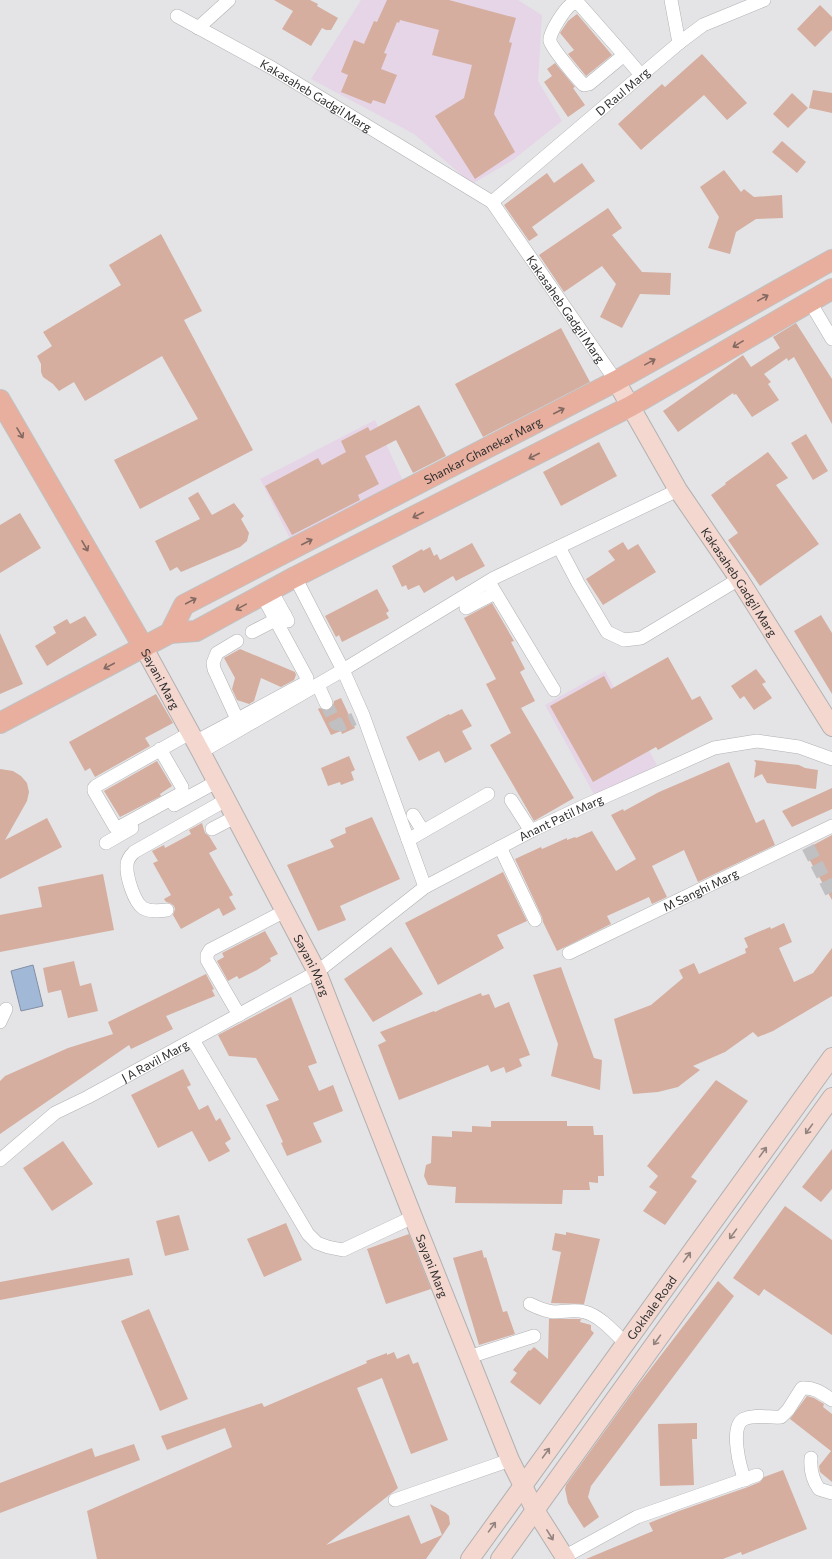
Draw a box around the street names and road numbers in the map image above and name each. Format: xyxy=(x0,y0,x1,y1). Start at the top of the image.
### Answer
street label: Kakasaheb Gadgil Marg xyxy=(258,56,375,134)
street label: D Raul Marg xyxy=(592,64,653,118)
street label: Kakasaheb Gadgil Marg xyxy=(524,253,608,366)
street label: Shankar Ghanekar Marg xyxy=(421,414,544,487)
street label: Kakasaheb Gadgil Marg xyxy=(699,525,781,639)
street label: Sayani Marg xyxy=(139,646,183,712)
street label: Anant Patil Marg xyxy=(516,791,606,843)
street label: M Sanghi Marg xyxy=(661,865,741,914)
street label: Sayani Marg xyxy=(291,932,333,998)
street label: J A Ravil Marg xyxy=(119,1036,191,1085)
street label: Sayani Marg xyxy=(414,1232,452,1300)
street label: Gokhale Road xyxy=(624,1273,679,1342)

